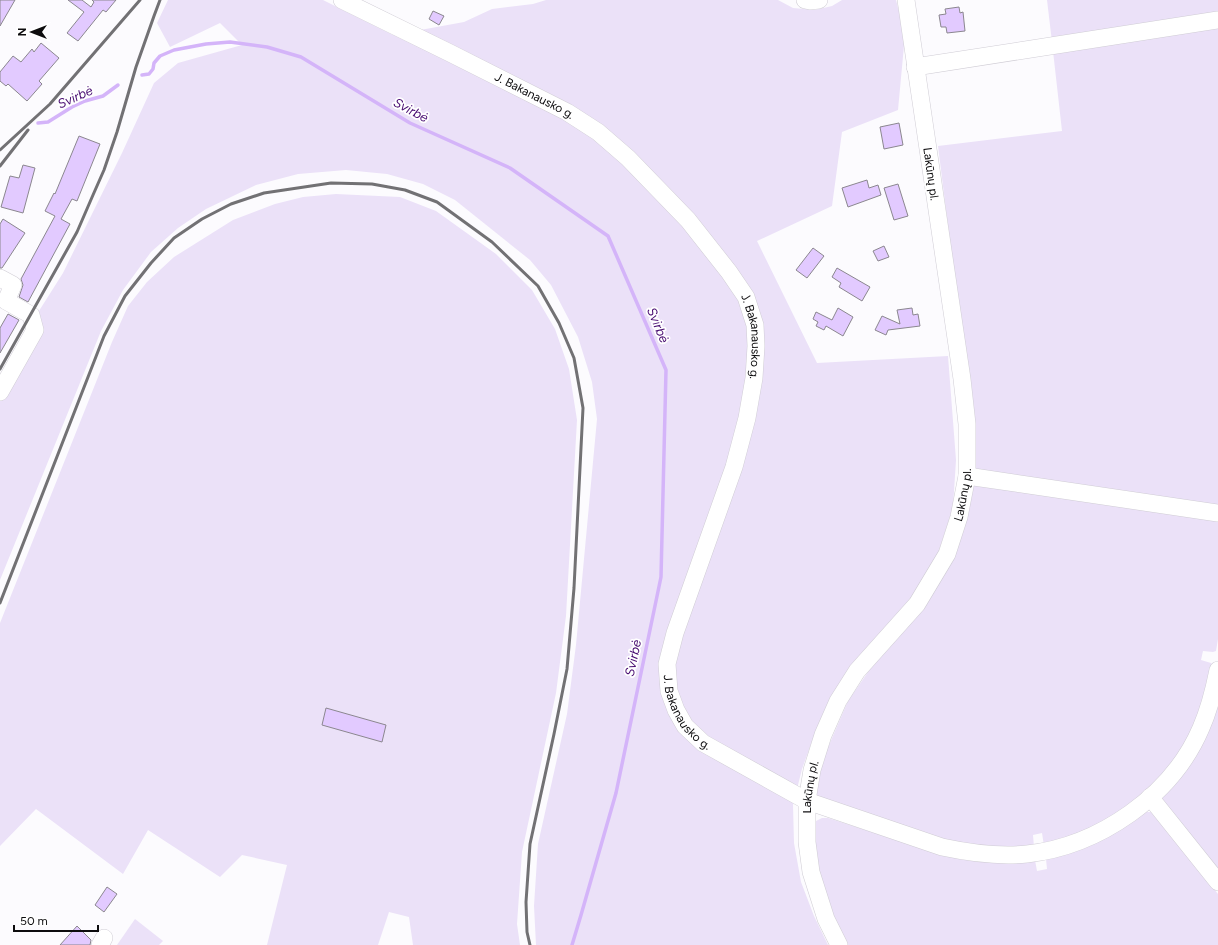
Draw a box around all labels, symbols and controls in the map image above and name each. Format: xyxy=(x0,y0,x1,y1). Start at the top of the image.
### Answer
north arrow xyxy=(12,12,52,52)
text: N xyxy=(16,28,29,36)
street label: J. Bakanausko g. xyxy=(492,70,577,122)
water label: Svirbė xyxy=(55,83,95,111)
water label: Svirbė xyxy=(391,95,431,125)
street label: Lakūnų pl. xyxy=(920,147,942,201)
street label: J. Bakanausko g. xyxy=(738,290,763,381)
water label: Svirbė xyxy=(644,305,672,345)
street label: Lakūnų pl. xyxy=(951,469,974,523)
water label: Svirbė xyxy=(622,638,644,678)
street label: J. Bakanausko g. xyxy=(661,674,713,753)
street label: Lakūnų pl. xyxy=(800,759,822,813)
scale bar xyxy=(14,907,98,933)
text: 50 m xyxy=(20,914,48,928)

